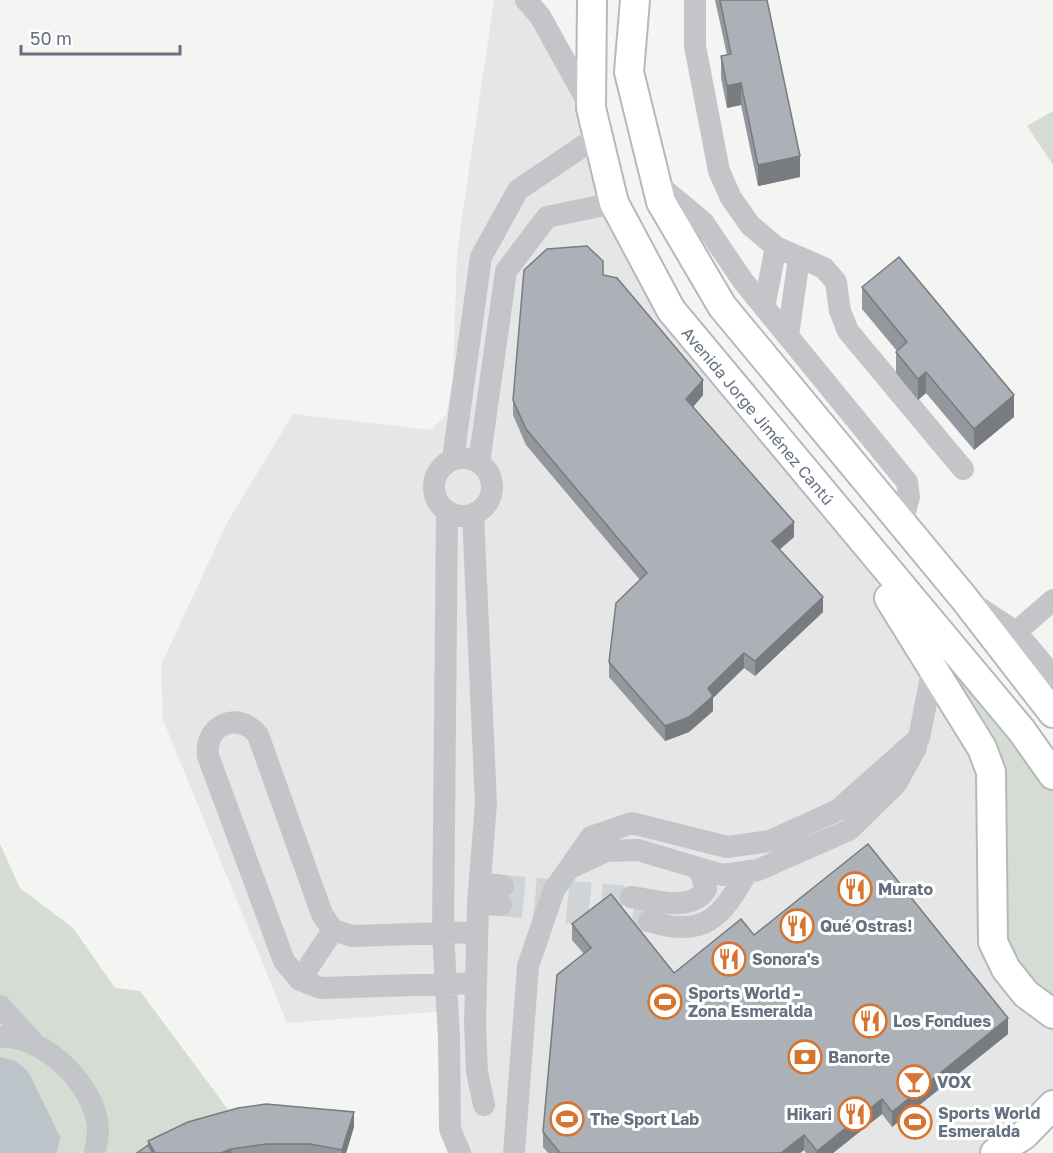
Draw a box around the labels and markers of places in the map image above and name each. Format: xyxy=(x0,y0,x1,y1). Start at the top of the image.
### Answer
restaurant icon: Murato xyxy=(837,871,873,907)
place label: Murato xyxy=(878,879,933,899)
restaurant icon: Qué Ostras! xyxy=(779,908,815,944)
place label: Qué Ostras! xyxy=(820,916,912,936)
restaurant icon: Sonora's xyxy=(711,941,747,977)
place label: Sonora's xyxy=(752,949,820,969)
place label: Sports World - Zona Esmeralda xyxy=(688,983,813,1021)
sports icon: Sports World - Zona Esmeralda xyxy=(647,984,683,1020)
restaurant icon: Los Fondues xyxy=(852,1003,888,1039)
place label: Los Fondues xyxy=(893,1011,991,1031)
bank icon: Banorte xyxy=(787,1039,823,1075)
place label: Banorte xyxy=(828,1047,890,1067)
bar icon: VOX xyxy=(896,1064,932,1100)
place label: VOX xyxy=(937,1072,972,1092)
restaurant icon: Hikari xyxy=(837,1096,873,1132)
sports icon: The Sport Lab xyxy=(549,1101,585,1137)
place label: Sports World Esmeralda xyxy=(938,1103,1040,1141)
place label: Hikari xyxy=(786,1104,832,1124)
sports icon: Sports World Esmeralda xyxy=(897,1104,933,1140)
place label: The Sport Lab xyxy=(590,1109,699,1129)

